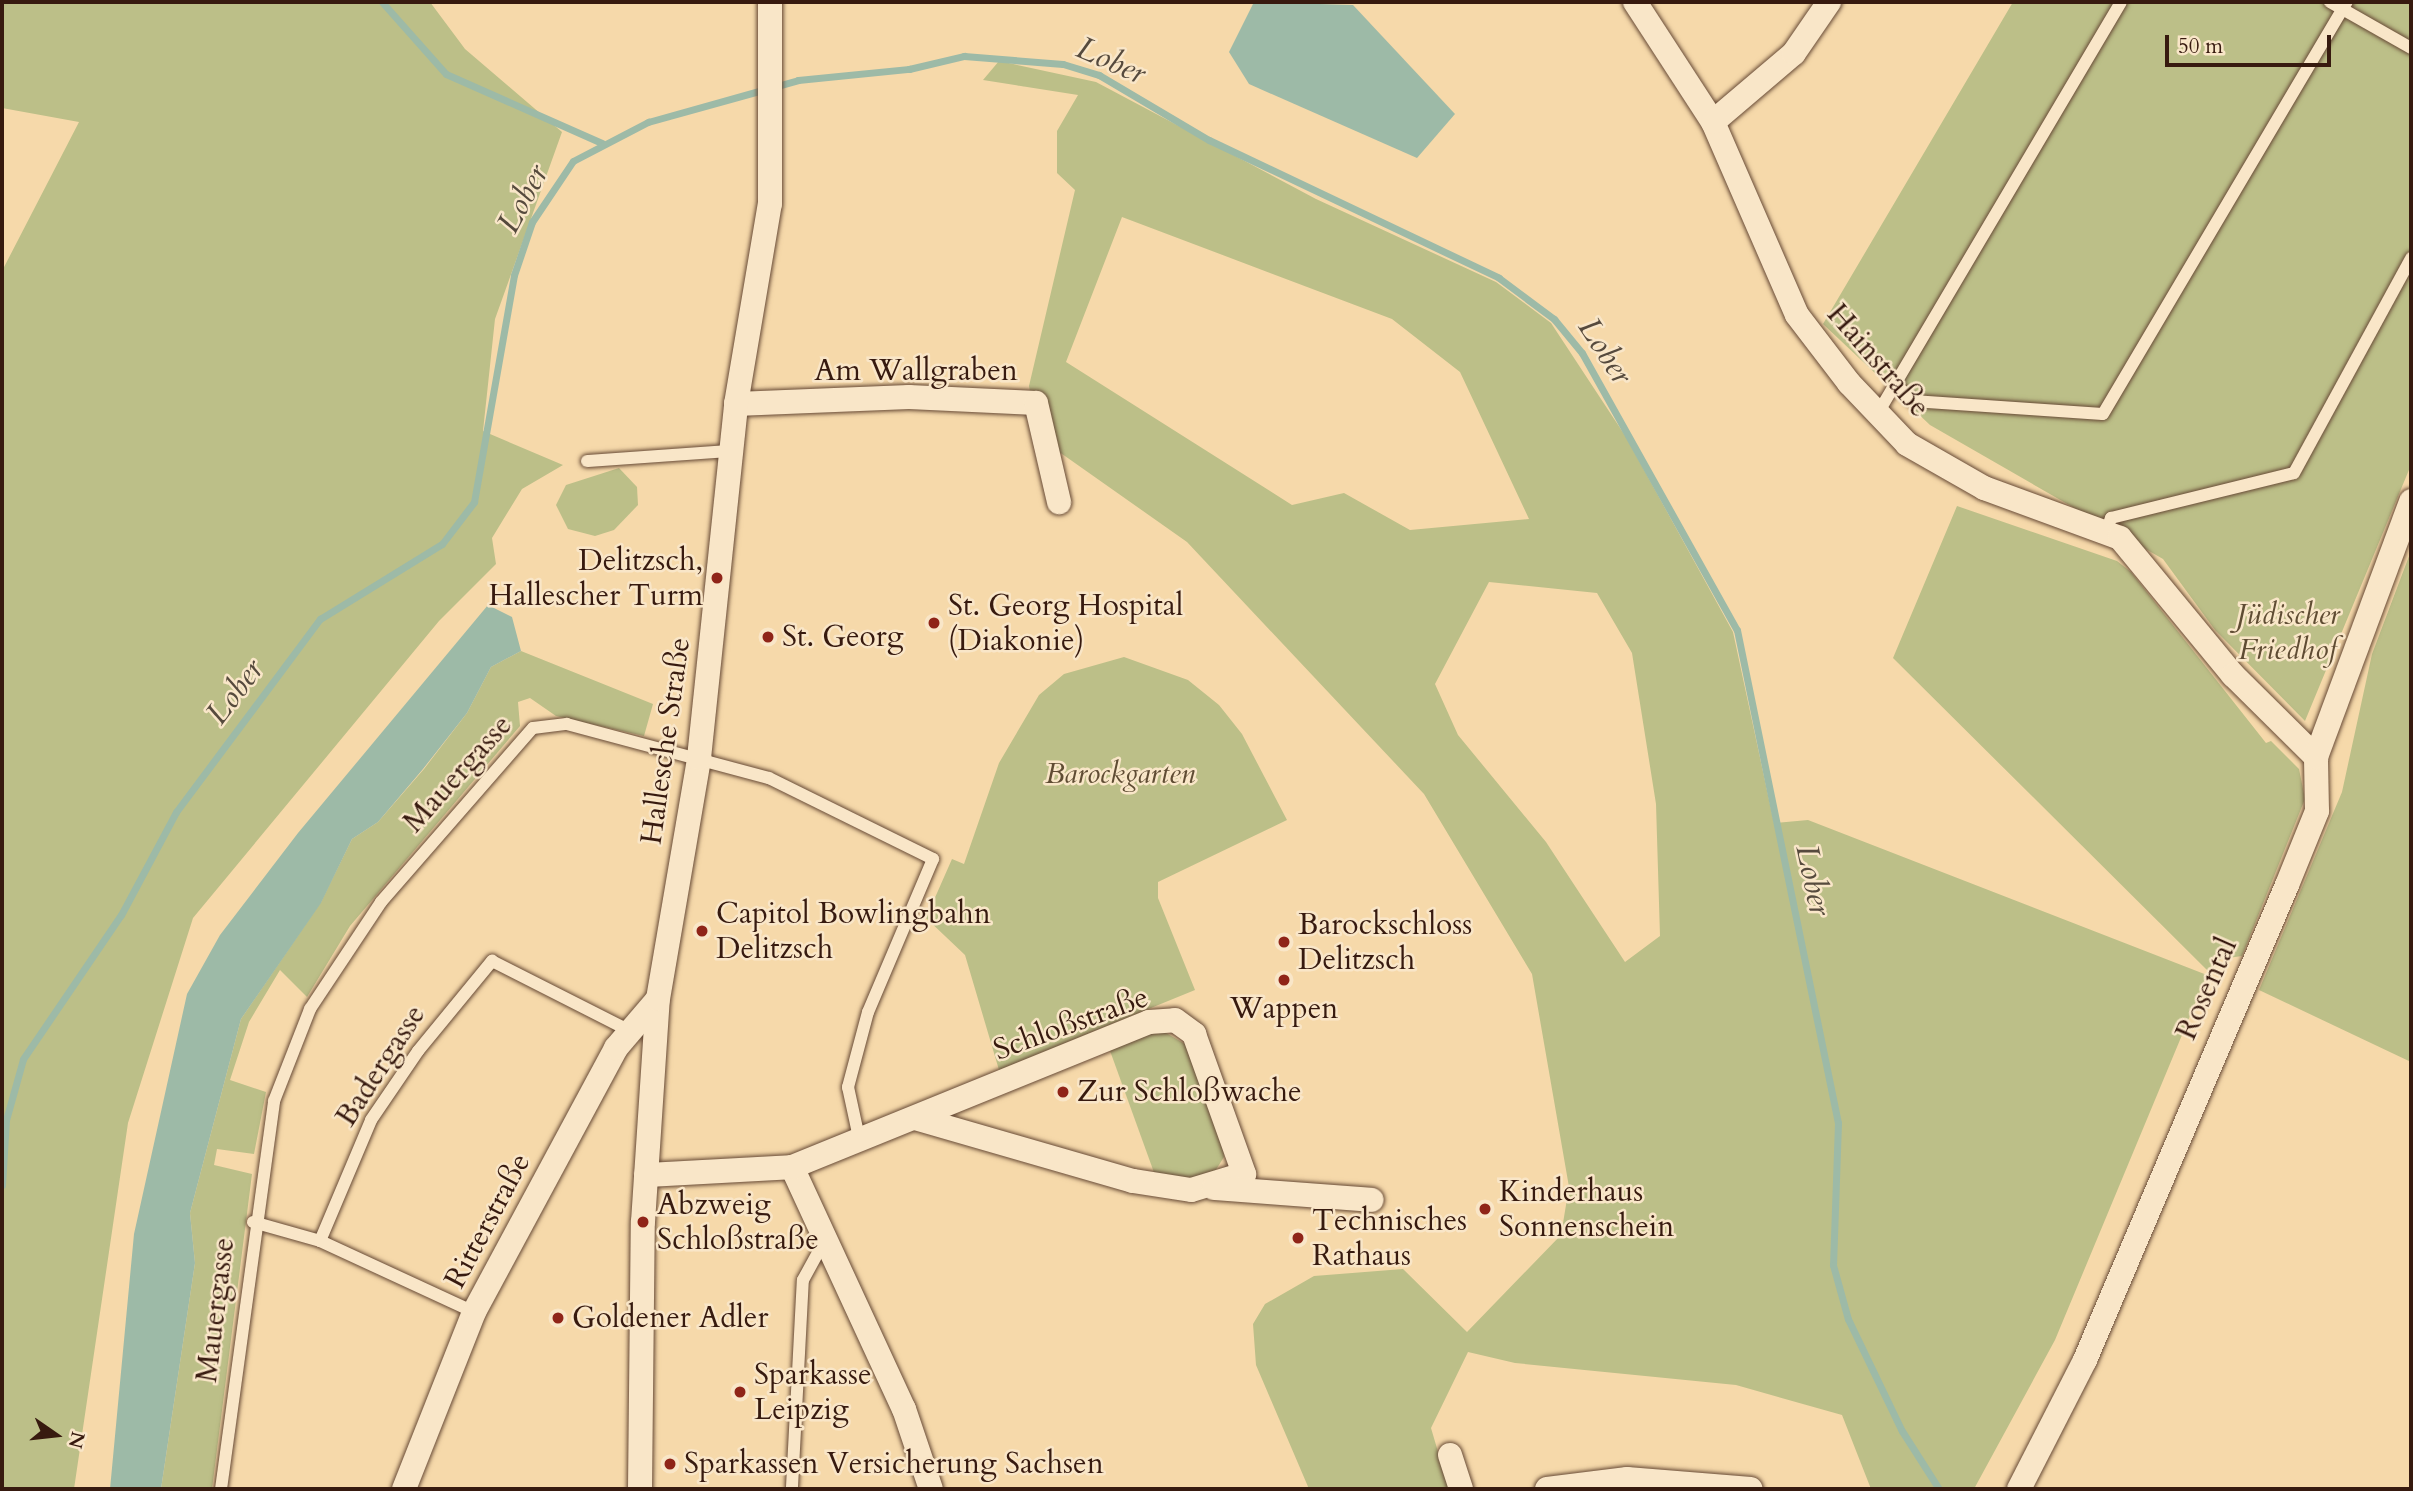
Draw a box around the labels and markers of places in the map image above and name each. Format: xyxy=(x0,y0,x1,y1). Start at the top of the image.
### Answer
place label: Delitzsch, Hallescher Turm xyxy=(488,543,703,614)
marker: Delitzsch, Hallescher Turm xyxy=(709,570,725,586)
place label: St. Georg Hospital (Diakonie) xyxy=(948,588,1183,658)
marker: St. Georg Hospital (Diakonie) xyxy=(926,615,942,631)
place label: St. Georg xyxy=(782,619,904,655)
marker: St. Georg xyxy=(760,629,776,645)
place label: Capitol Bowlingbahn Delitzsch xyxy=(716,896,991,967)
place label: Barockschloss Delitzsch xyxy=(1298,907,1472,978)
marker: Capitol Bowlingbahn Delitzsch xyxy=(694,923,710,939)
marker: Barockschloss Delitzsch xyxy=(1276,934,1292,950)
marker: Wappen xyxy=(1276,972,1292,988)
place label: Wappen xyxy=(1230,991,1338,1027)
place label: Zur Schloßwache xyxy=(1077,1074,1302,1110)
marker: Zur Schloßwache xyxy=(1055,1084,1071,1100)
place label: Kinderhaus Sonnenschein xyxy=(1499,1174,1674,1244)
place label: Abzweig Schloßstraße xyxy=(657,1187,819,1258)
marker: Kinderhaus Sonnenschein xyxy=(1477,1201,1493,1217)
place label: Technisches Rathaus xyxy=(1312,1203,1467,1274)
marker: Abzweig Schloßstraße xyxy=(635,1214,651,1230)
marker: Technisches Rathaus xyxy=(1290,1230,1306,1246)
place label: Goldener Adler xyxy=(572,1300,768,1336)
marker: Goldener Adler xyxy=(550,1310,566,1326)
place label: Sparkasse Leipzig xyxy=(754,1357,872,1428)
marker: Sparkasse Leipzig xyxy=(732,1384,748,1400)
place label: Sparkassen Versicherung Sachsen xyxy=(684,1446,1104,1482)
marker: Sparkassen Versicherung Sachsen xyxy=(662,1456,678,1472)

